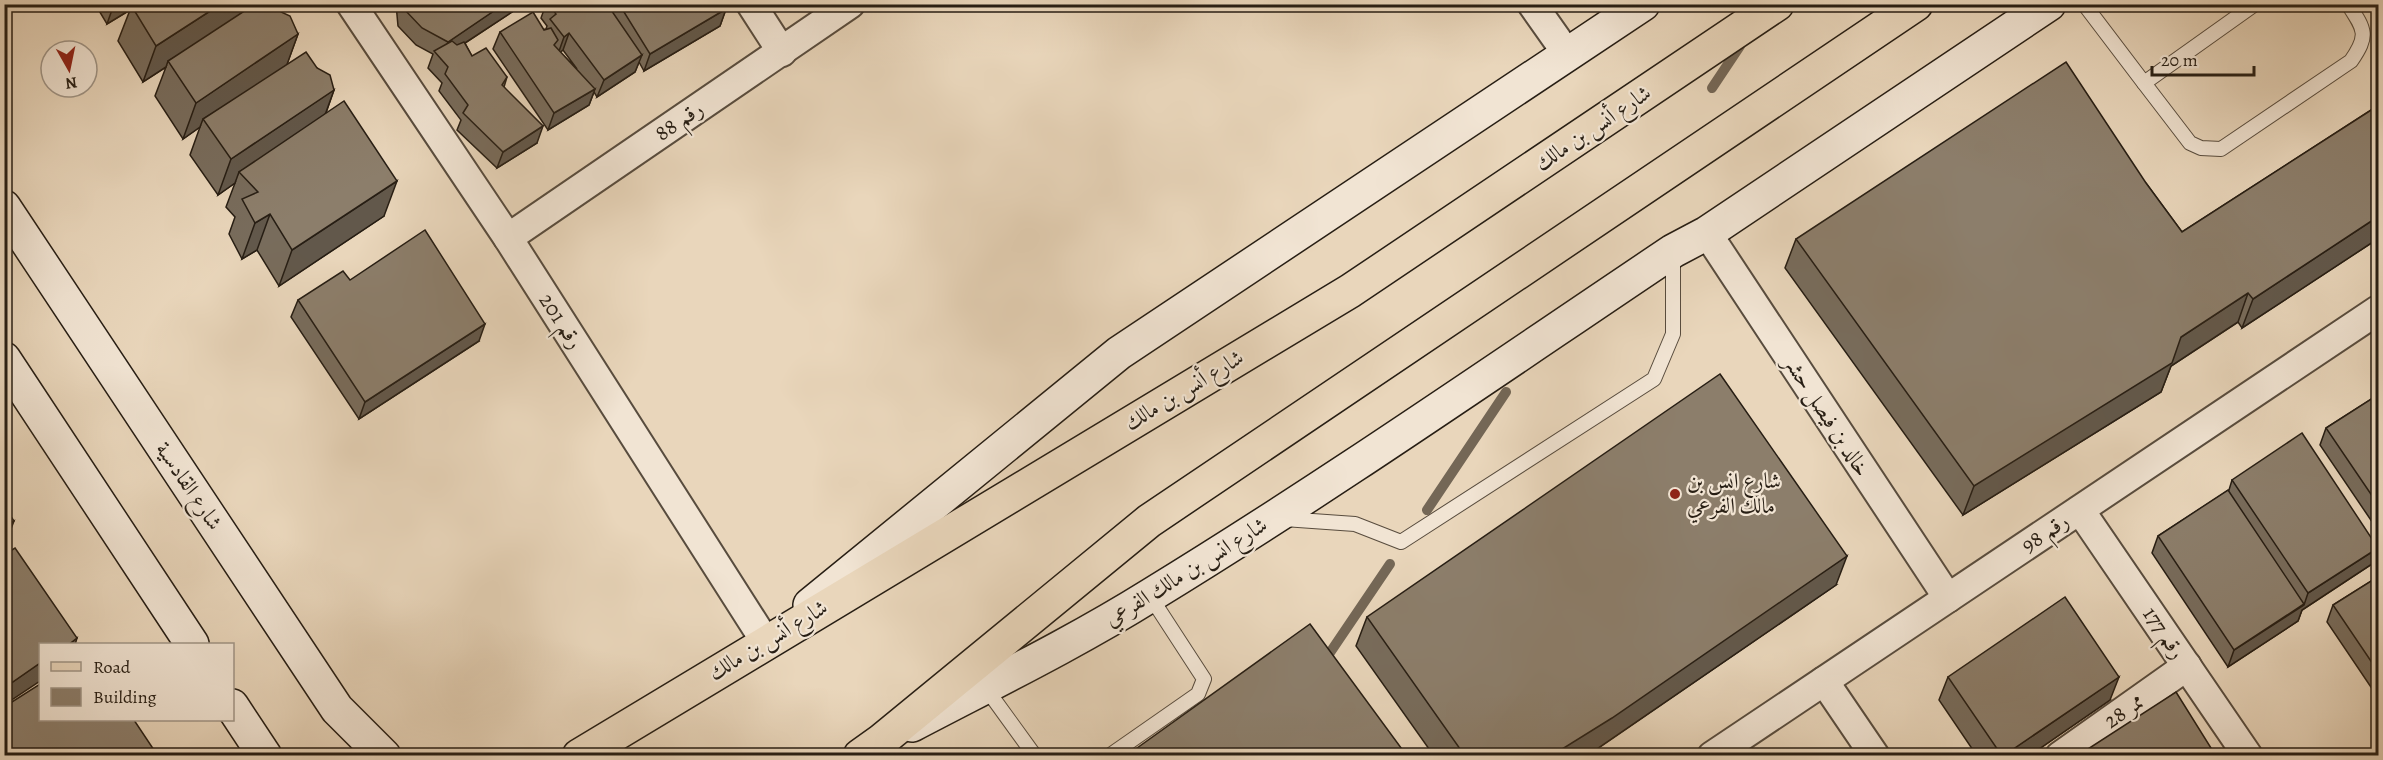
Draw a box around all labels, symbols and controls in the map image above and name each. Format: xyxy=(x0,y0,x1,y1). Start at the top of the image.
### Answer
north arrow xyxy=(39,39,99,99)
scale bar xyxy=(2152,39,2254,77)
text: 20 m xyxy=(2161,48,2198,72)
text: N xyxy=(63,71,79,95)
street label: شارع أنس بن مالك xyxy=(1528,77,1659,181)
street label: رقم 88 xyxy=(649,94,712,152)
street label: رقم 201 xyxy=(528,287,590,357)
street label: شارع أنس بن مالك xyxy=(1118,342,1251,440)
street label: خالد بن فيصل حشر xyxy=(1776,348,1877,482)
street label: شارع القادسية xyxy=(146,436,230,538)
place label: شارع انس بن مالك الفرعي xyxy=(1687,466,1781,524)
marker: شارع انس بن مالك الفرعي xyxy=(1668,487,1682,501)
street label: رقم 98 xyxy=(2015,506,2078,564)
street label: شارع انس بن مالك الفرعي xyxy=(1099,510,1275,637)
street label: شارع أنس بن مالك xyxy=(702,592,835,690)
street label: رقم 177 xyxy=(2131,601,2192,668)
legend xyxy=(39,643,234,721)
text: Road xyxy=(93,655,131,679)
text: Building xyxy=(93,685,157,709)
street label: ممر 28 xyxy=(2098,686,2150,736)

